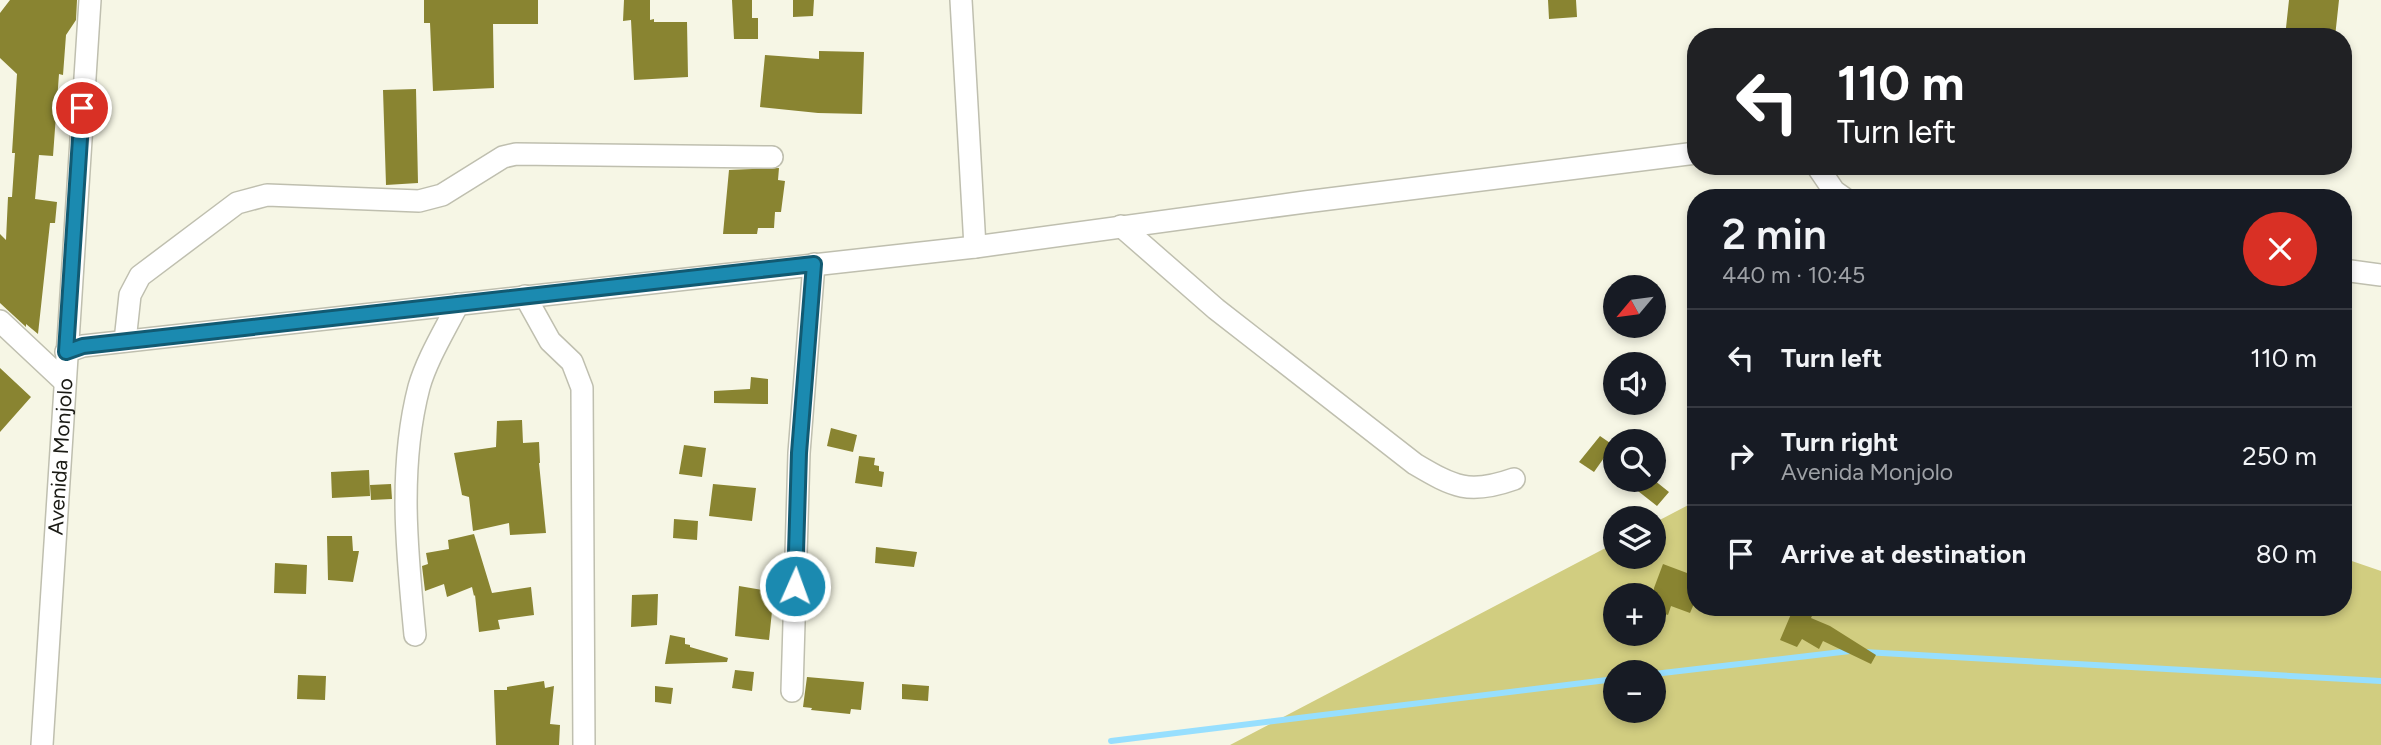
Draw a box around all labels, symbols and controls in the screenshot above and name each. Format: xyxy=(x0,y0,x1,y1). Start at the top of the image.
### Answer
text: 110 m xyxy=(1837,53,1965,112)
icon: left xyxy=(1722,56,1813,147)
pin xyxy=(52,78,112,138)
icon: arrive xyxy=(63,89,101,127)
text: Turn left xyxy=(1837,113,1956,151)
text: 2 min xyxy=(1722,209,1827,260)
button: close xyxy=(2243,212,2317,286)
text: 440 m · 10:45 xyxy=(1722,261,1865,289)
north arrow xyxy=(1603,275,1666,338)
map controls xyxy=(1603,275,1666,723)
icon: left xyxy=(1722,339,1760,377)
text: Turn left xyxy=(1781,342,1882,374)
text: 110 m xyxy=(2250,342,2317,374)
button: sound xyxy=(1603,352,1666,415)
street label: Avenida Monjolo xyxy=(43,377,78,536)
text: Turn right xyxy=(1781,426,1898,458)
button: search xyxy=(1603,429,1666,492)
icon: right xyxy=(1722,437,1760,475)
text: 250 m xyxy=(2242,440,2317,472)
text: Avenida Monjolo xyxy=(1781,458,1953,486)
button: layers xyxy=(1603,506,1666,569)
icon: arrive xyxy=(1722,535,1760,573)
text: Arrive at destination xyxy=(1781,538,2026,570)
text: 80 m xyxy=(2256,538,2317,570)
position arrow xyxy=(758,549,832,623)
button: + xyxy=(1603,583,1666,646)
button: − xyxy=(1603,660,1666,723)

